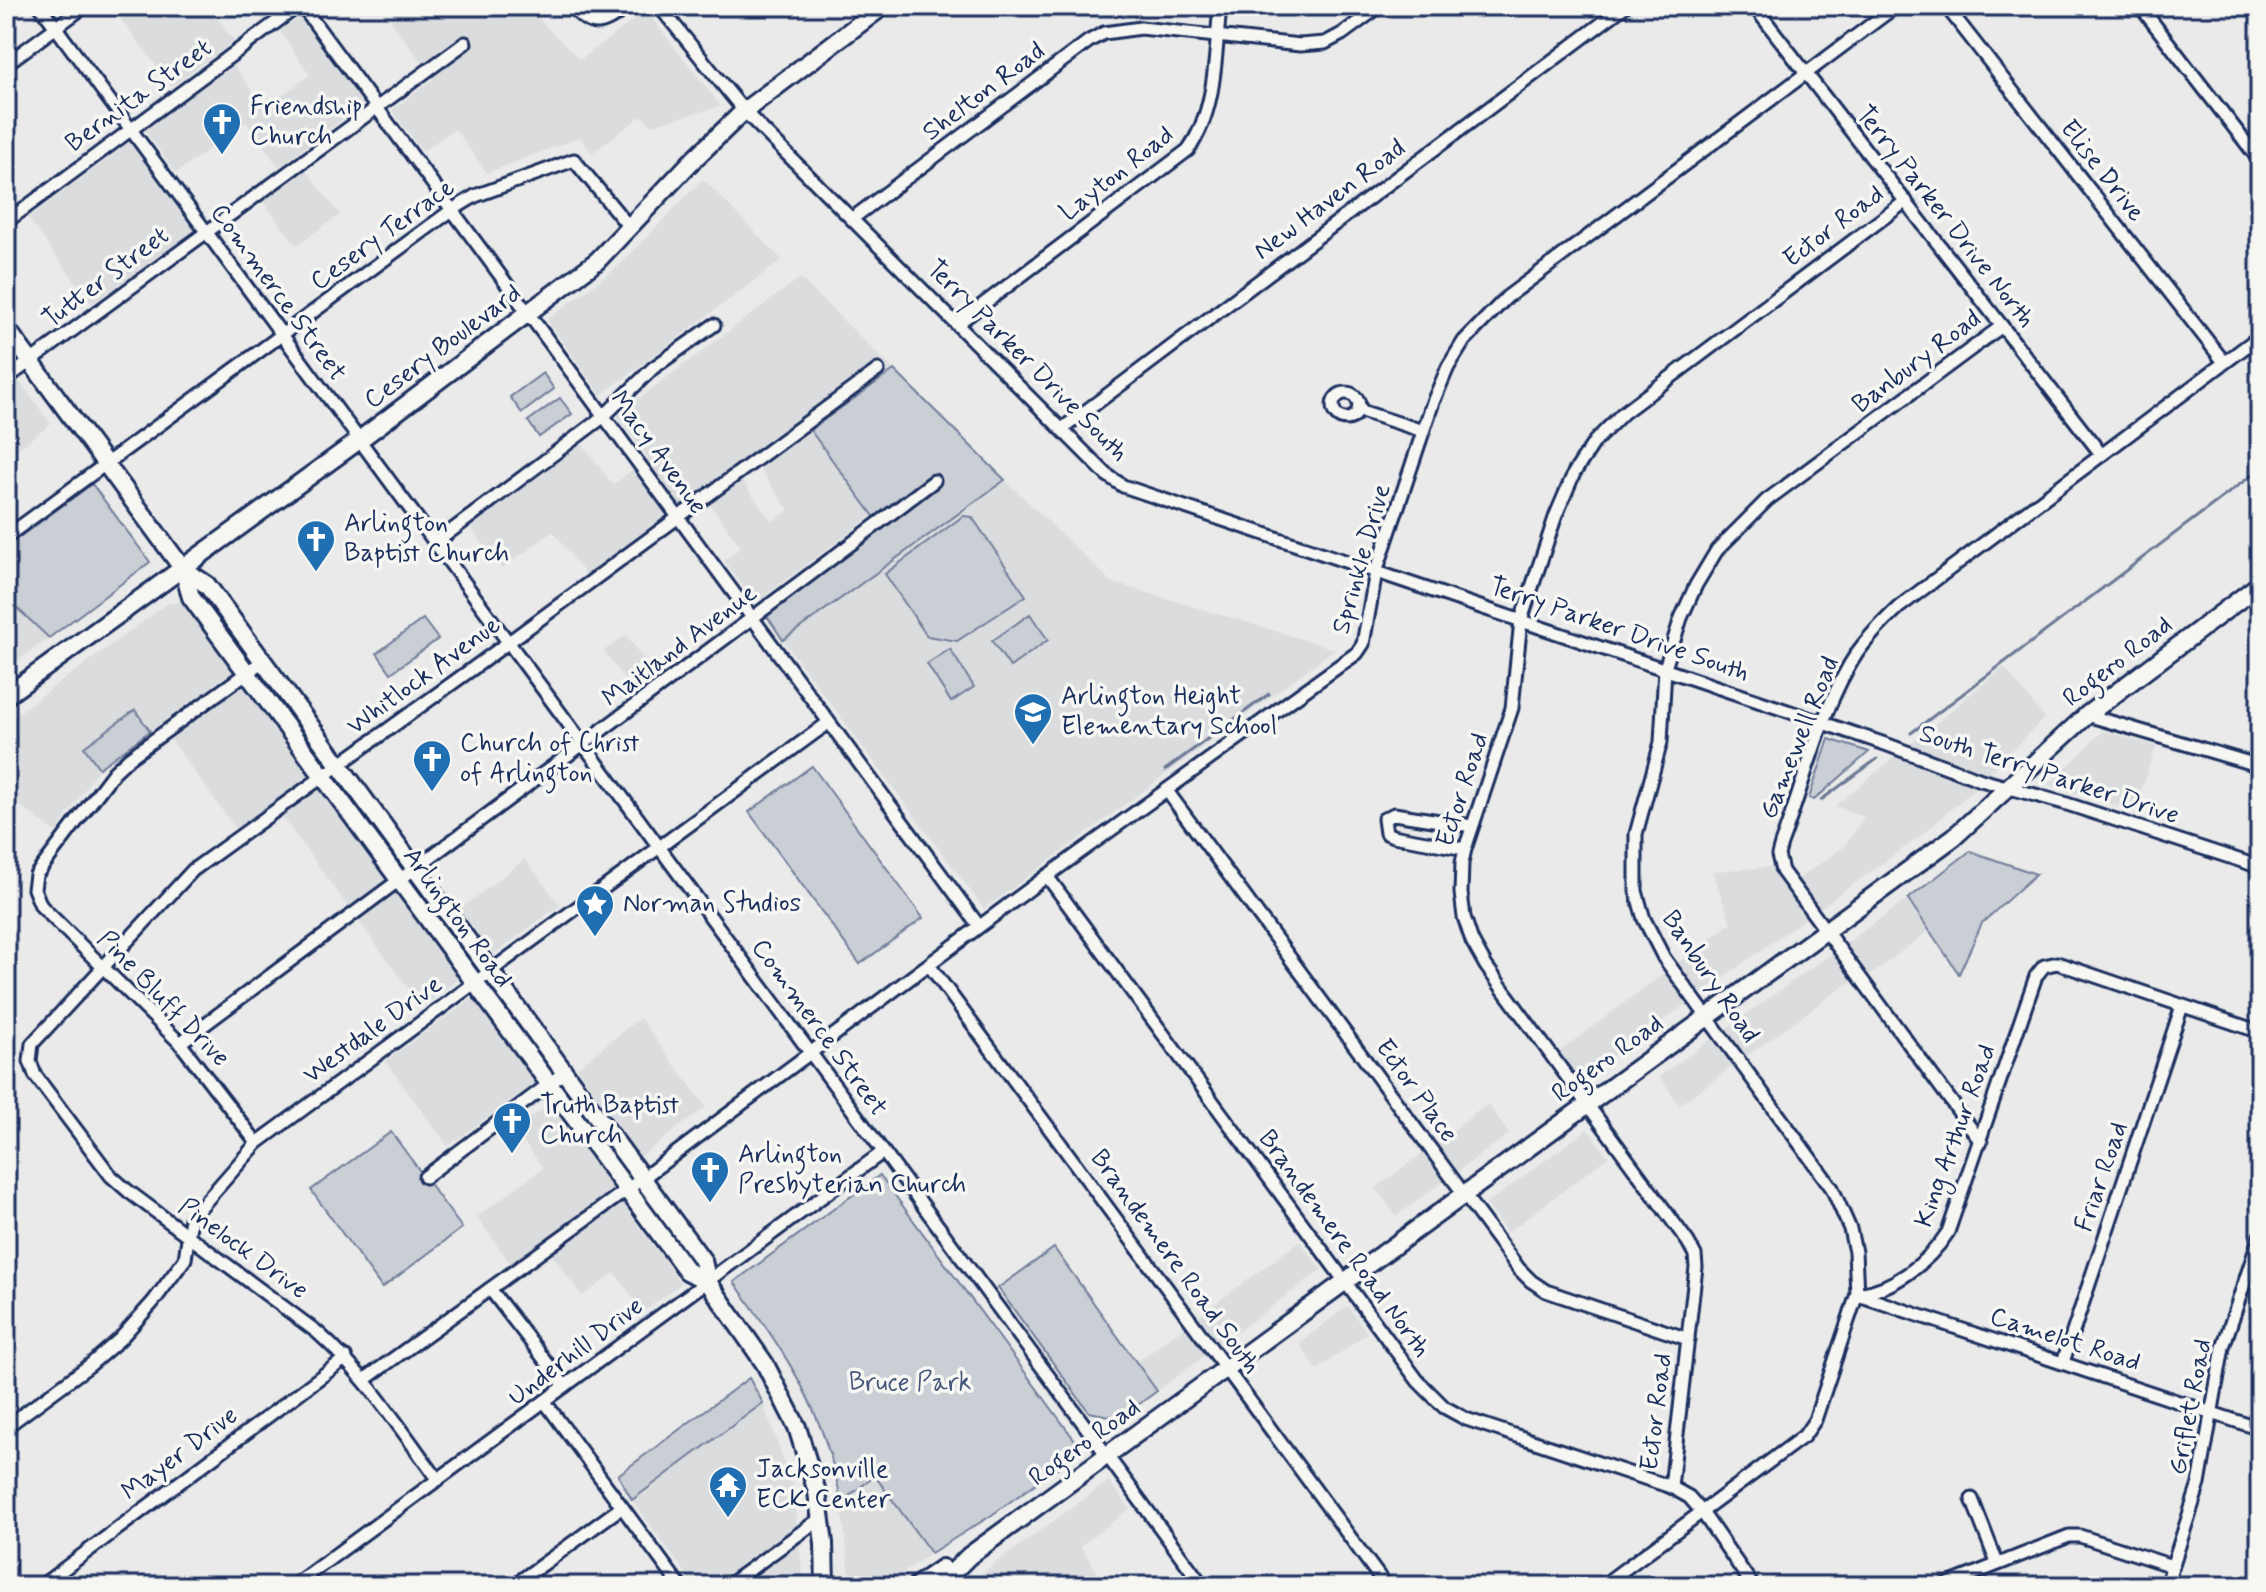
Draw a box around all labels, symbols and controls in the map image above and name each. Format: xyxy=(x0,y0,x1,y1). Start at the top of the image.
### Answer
street label: Bernita Street xyxy=(59,31,219,161)
street label: Shelton Road xyxy=(916,35,1052,149)
place label: Friendship Church xyxy=(250,90,363,154)
street label: Terry Parker Drive North xyxy=(1847,99,2043,335)
church icon: Friendship Church xyxy=(201,101,243,156)
street label: Elise Drive xyxy=(2052,113,2152,229)
street label: Layton Road xyxy=(1053,119,1181,229)
street label: New Haven Road xyxy=(1247,132,1413,268)
street label: Cesery Terrace xyxy=(304,171,462,299)
street label: Ector Road xyxy=(1777,178,1891,276)
street label: Commerce Street xyxy=(202,197,354,389)
street label: Tutter Street xyxy=(36,219,176,337)
street label: Terry Parker Drive South xyxy=(918,252,1136,470)
street label: Cesery Boulevard xyxy=(357,277,529,417)
street label: Banbury Road xyxy=(1846,302,1988,422)
street label: Macy Avenue xyxy=(602,384,714,522)
street label: Sprinkle Drive xyxy=(1324,480,1400,638)
place label: Arlington Baptist Church xyxy=(344,507,509,571)
church icon: Arlington Baptist Church xyxy=(295,518,337,573)
street label: Terry Parker Drive South xyxy=(1484,569,1754,691)
street label: Maitland Avenue xyxy=(596,576,765,715)
street label: Whitlock Avenue xyxy=(340,609,508,743)
street label: Rogero Road xyxy=(2056,609,2182,718)
street label: Gamewell Road xyxy=(1752,652,1848,824)
place label: Arlington Height Elementary School xyxy=(1061,680,1277,744)
school or university icon: Arlington Height Elementary School xyxy=(1012,691,1054,746)
street label: South Terry Parker Drive xyxy=(1915,717,2183,833)
place label: Church of Christ of Arlington xyxy=(460,727,640,794)
street label: Ector Road xyxy=(1429,729,1497,851)
church icon: Church of Christ of Arlington xyxy=(411,738,453,793)
street label: Arlington Road xyxy=(392,841,520,997)
place icon: Norman Studios xyxy=(574,883,616,938)
place label: Norman Studios xyxy=(623,887,801,921)
street label: Banbury Road xyxy=(1653,904,1767,1050)
street label: Pine Bluff Drive xyxy=(89,923,237,1075)
street label: Commerce Street xyxy=(743,932,895,1124)
street label: Westdale Drive xyxy=(297,968,450,1092)
street label: Rogero Road xyxy=(1545,1007,1672,1113)
street label: Ector Place xyxy=(1367,1032,1465,1150)
street label: King Arthur Road xyxy=(1907,1040,2007,1233)
place label: Truth Baptist Church xyxy=(540,1089,679,1153)
church icon: Truth Baptist Church xyxy=(491,1100,533,1155)
street label: Friar Road xyxy=(2067,1118,2137,1236)
street label: Brandemere Road North xyxy=(1250,1123,1438,1365)
place label: Arlington Presbyterian Church xyxy=(738,1138,966,1202)
street label: Brandemere Road South xyxy=(1082,1143,1268,1381)
church icon: Arlington Presbyterian Church xyxy=(689,1149,731,1204)
street label: Pinelock Drive xyxy=(171,1190,315,1308)
street label: Underhill Drive xyxy=(501,1290,651,1414)
street label: Camelot Road xyxy=(1986,1300,2144,1380)
street label: Griflet Road xyxy=(2161,1336,2221,1478)
street label: Ector Road xyxy=(1633,1351,1681,1473)
park label: Bruce Park xyxy=(849,1366,971,1400)
street label: Rogero Road xyxy=(1022,1391,1149,1497)
street label: Mayer Drive xyxy=(115,1399,245,1509)
place label: Jacksonville ECK Center xyxy=(756,1453,891,1517)
temple icon: Jacksonville ECK Center xyxy=(707,1464,749,1519)

